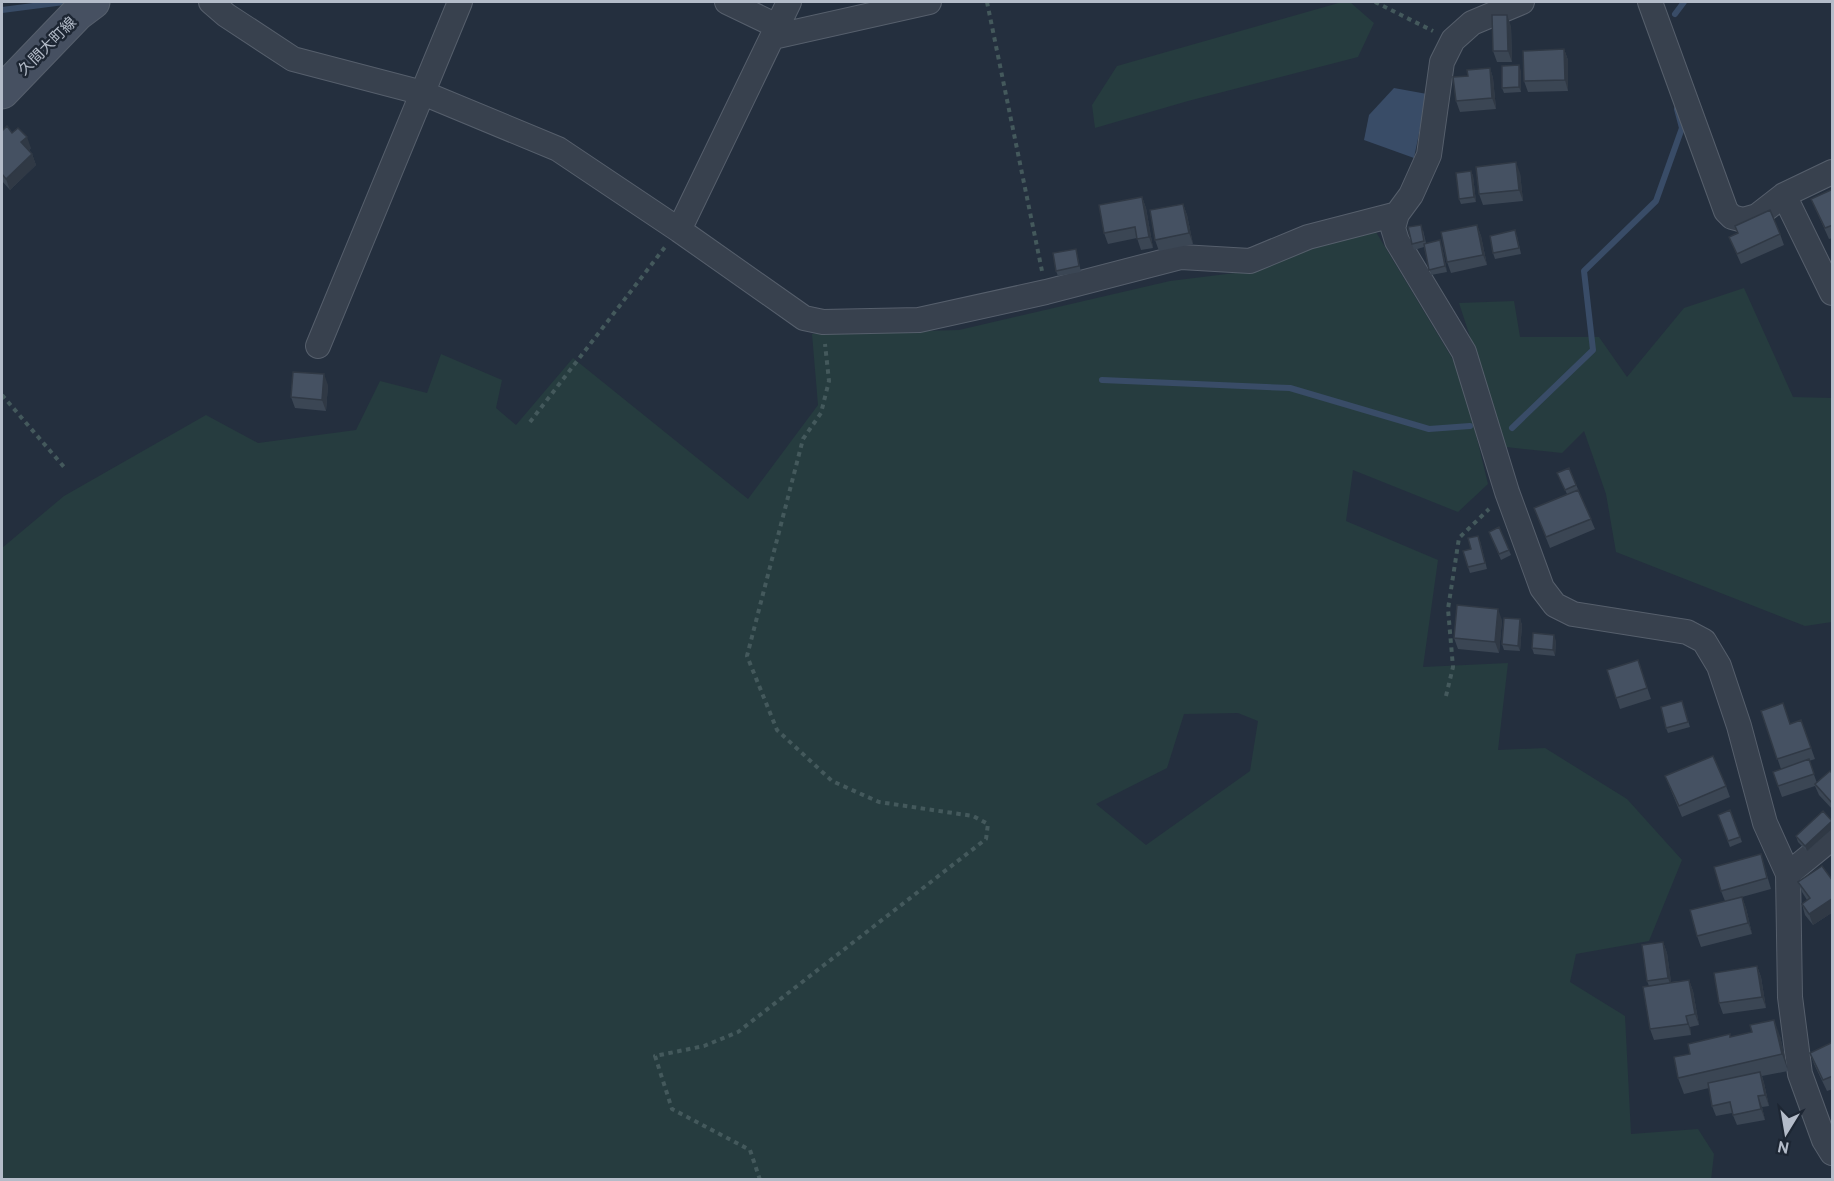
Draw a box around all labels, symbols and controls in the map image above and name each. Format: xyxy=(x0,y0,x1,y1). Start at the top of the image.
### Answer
street label: 久間大町線 xyxy=(15,14,81,80)
north arrow xyxy=(1756,1103,1816,1163)
text: N xyxy=(1776,1135,1791,1157)

